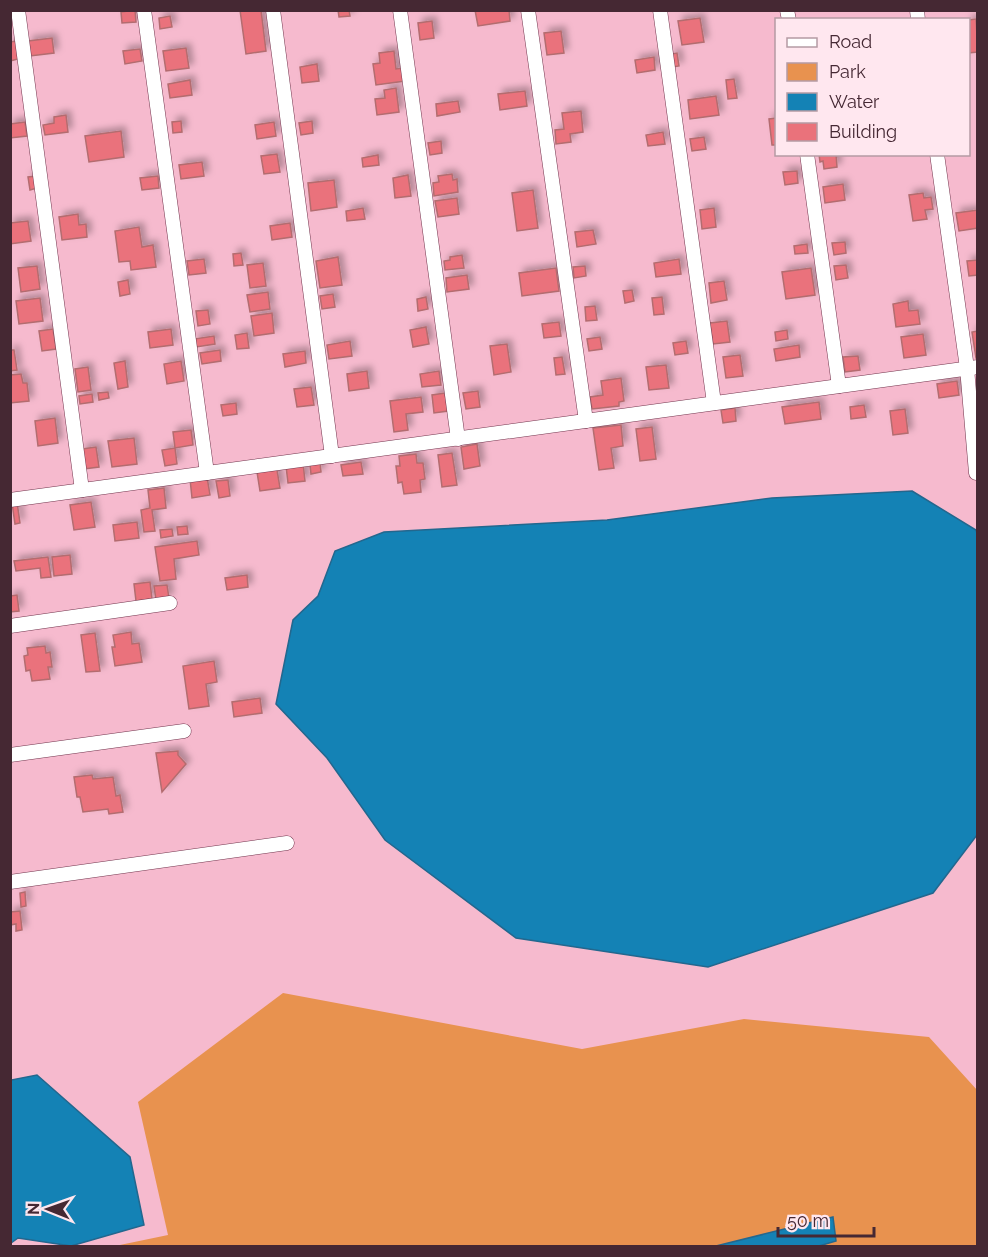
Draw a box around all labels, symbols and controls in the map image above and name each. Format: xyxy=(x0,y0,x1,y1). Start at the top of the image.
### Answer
legend xyxy=(775,18,970,156)
text: Road xyxy=(829,31,872,52)
text: Park xyxy=(829,61,866,82)
text: Water xyxy=(829,91,880,112)
text: Building xyxy=(829,121,897,142)
north arrow xyxy=(18,1179,78,1239)
scale bar xyxy=(778,1200,874,1238)
text: N xyxy=(24,1202,43,1215)
text: 50 m xyxy=(787,1210,829,1231)

